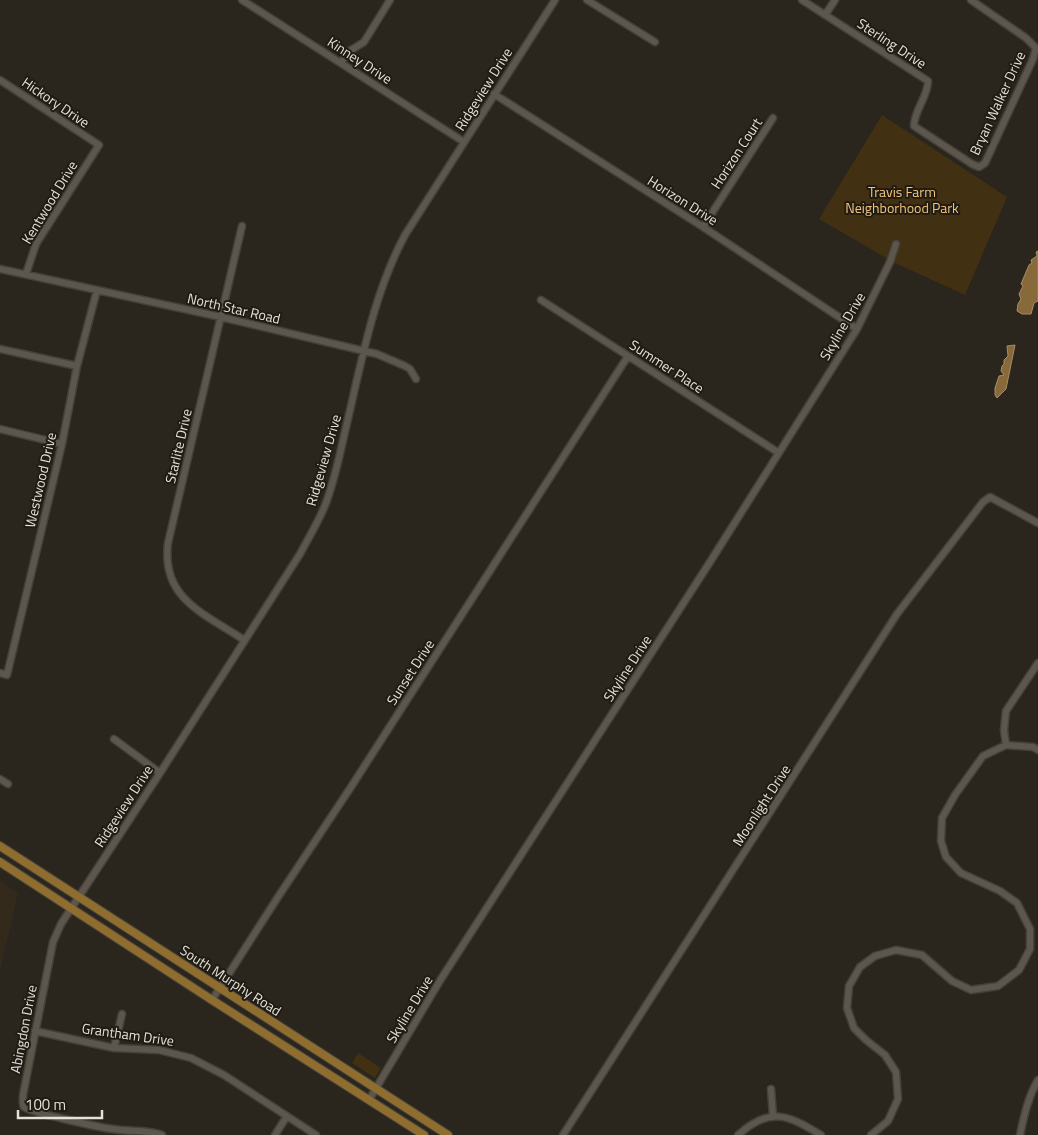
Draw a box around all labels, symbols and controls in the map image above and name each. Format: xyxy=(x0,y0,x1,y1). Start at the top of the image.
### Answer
street label: Sterling Drive xyxy=(853,13,931,73)
street label: Kinney Drive xyxy=(323,31,397,89)
street label: Ridgeview Drive xyxy=(449,43,517,135)
street label: Bryan Walker Drive xyxy=(964,48,1030,158)
street label: Hickory Drive xyxy=(18,72,94,132)
street label: Horizon Court xyxy=(705,113,767,193)
street label: Kentwood Drive xyxy=(16,156,82,248)
street label: Horizon Drive xyxy=(644,170,722,230)
park label: Travis Farm Neighborhood Park xyxy=(845,181,959,218)
street label: North Star Road xyxy=(185,287,283,329)
street label: Skyline Drive xyxy=(814,288,870,364)
street label: Summer Place xyxy=(626,334,708,398)
street label: Starlite Drive xyxy=(159,407,197,485)
street label: Ridgeview Drive xyxy=(300,412,346,508)
street label: Westwood Drive xyxy=(19,430,61,530)
street label: Skyline Drive xyxy=(598,631,656,705)
street label: Sunset Drive xyxy=(381,635,439,709)
street label: Moonlight Drive xyxy=(727,760,795,850)
street label: Ridgeview Drive xyxy=(88,761,158,851)
street label: South Murphy Road xyxy=(176,939,286,1021)
street label: Skyline Drive xyxy=(381,971,437,1047)
street label: Abingdon Drive xyxy=(4,983,42,1075)
street label: Grantham Drive xyxy=(81,1017,175,1051)
scale bar xyxy=(18,1088,101,1120)
text: 100 m xyxy=(25,1093,66,1116)

